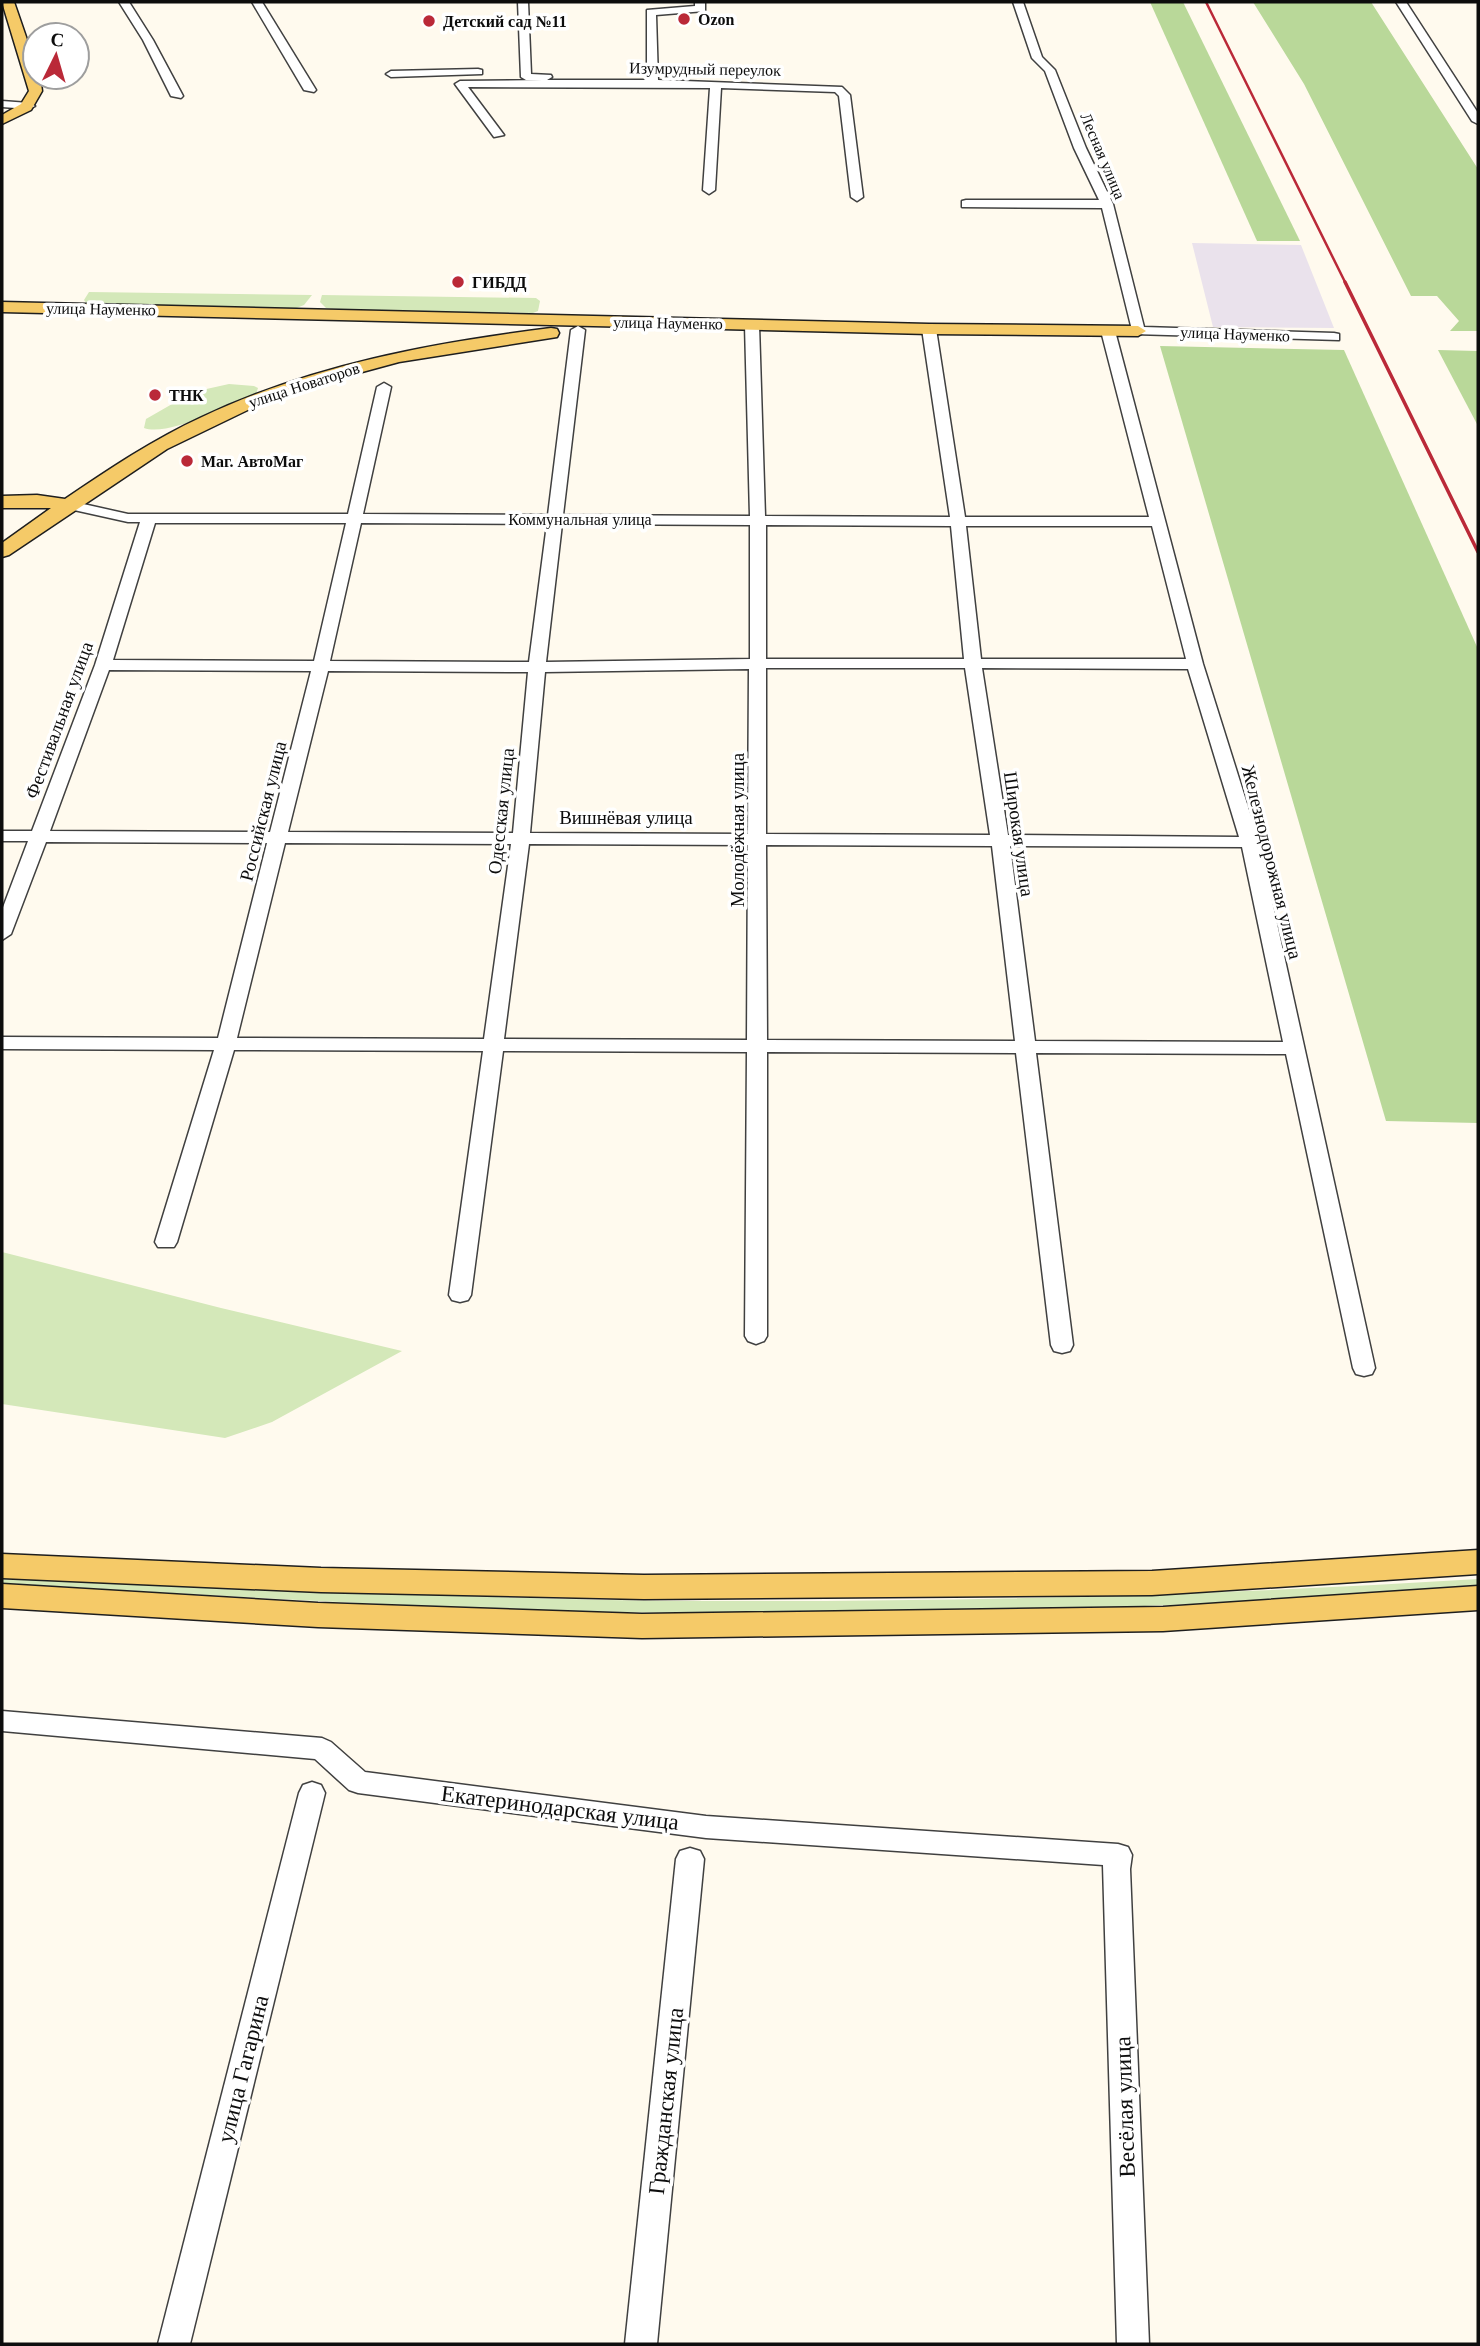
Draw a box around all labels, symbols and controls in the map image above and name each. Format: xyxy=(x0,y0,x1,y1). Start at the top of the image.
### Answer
marker: Ozon xyxy=(676,11,692,27)
place label: Ozon xyxy=(698,11,735,28)
marker: Детский сад №11 xyxy=(421,13,437,29)
place label: Детский сад №11 xyxy=(443,13,567,31)
north arrow xyxy=(21,21,91,91)
text: С xyxy=(50,29,65,51)
street label: Изумрудный переулок xyxy=(629,59,781,80)
street label: Лесная улица xyxy=(1076,110,1129,202)
marker: ГИБДД xyxy=(450,274,466,290)
place label: ГИБДД xyxy=(472,274,527,292)
street label: улица Науменко xyxy=(46,300,156,319)
street label: улица Науменко xyxy=(613,314,723,333)
street label: улица Науменко xyxy=(1180,324,1290,345)
street label: улица Новаторов xyxy=(246,359,362,412)
marker: ТНК xyxy=(147,387,163,403)
place label: ТНК xyxy=(169,387,204,404)
marker: Маг. АвтоМаг xyxy=(179,453,195,469)
place label: Маг. АвтоМаг xyxy=(201,453,303,470)
street label: Коммунальная улица xyxy=(508,511,652,529)
street label: Фестивальная улица xyxy=(21,638,97,801)
street label: Российская улица xyxy=(235,738,291,883)
street label: Одесская улица xyxy=(484,746,518,875)
street label: Молодёжная улица xyxy=(727,752,748,907)
street label: Железнодорожная улица xyxy=(1238,763,1306,962)
street label: Широкая улица xyxy=(1000,770,1038,898)
street label: Вишнёвая улица xyxy=(559,807,693,828)
street label: Екатеринодарская улица xyxy=(440,1781,680,1835)
street label: улица Гагарина xyxy=(213,1992,273,2146)
street label: Гражданская улица xyxy=(644,2006,688,2196)
street label: Весёлая улица xyxy=(1110,2036,1140,2178)

